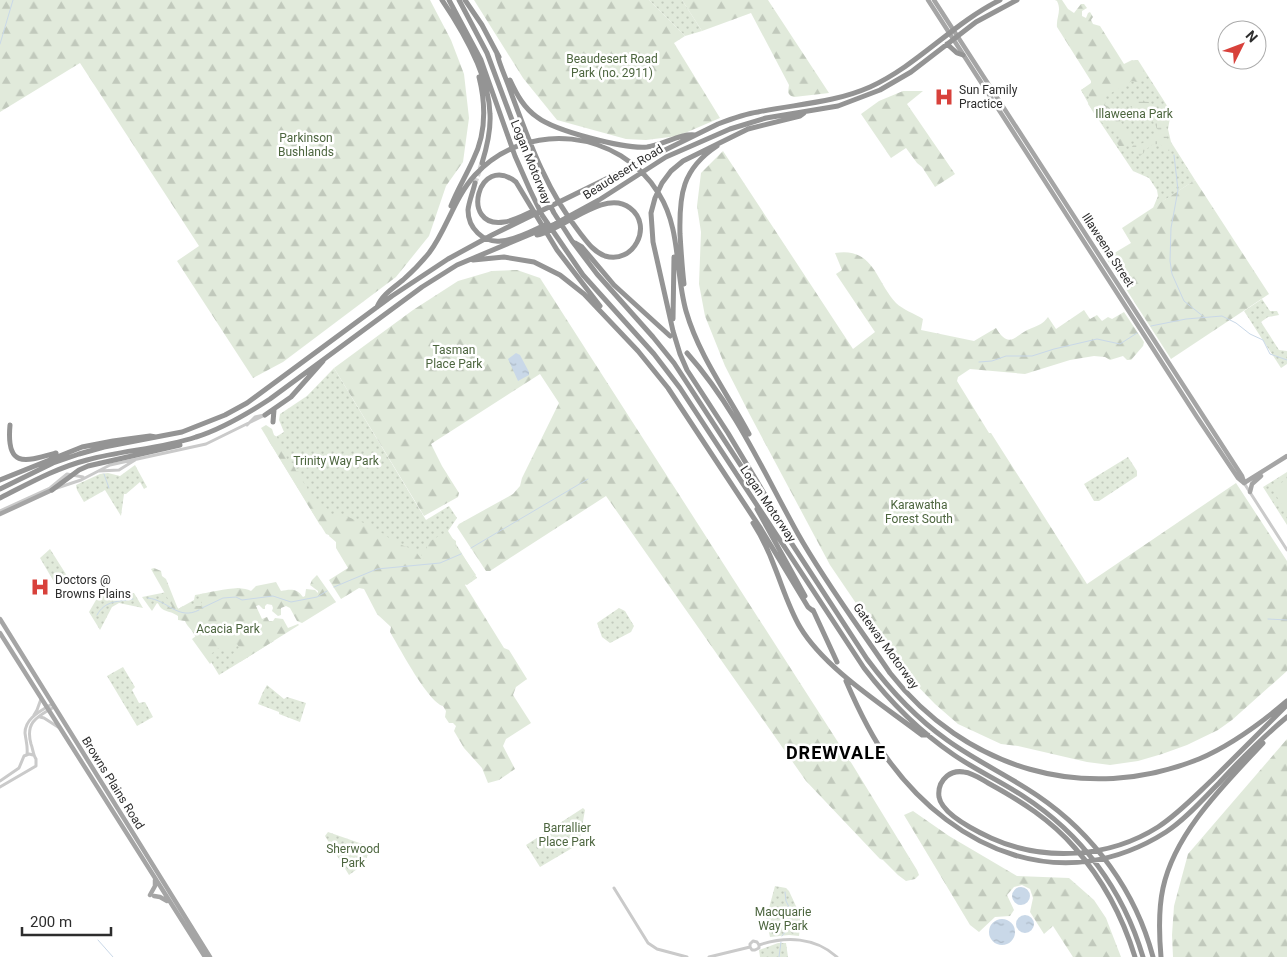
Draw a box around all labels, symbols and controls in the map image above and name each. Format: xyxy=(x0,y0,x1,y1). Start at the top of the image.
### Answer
north arrow xyxy=(1217,20,1267,70)
text: N xyxy=(1242,27,1261,45)
park label: Beaudesert Road Park (no. 2911) xyxy=(566,52,658,80)
place label: Sun Family Practice xyxy=(959,83,1018,111)
hospital icon: Sun Family Practice xyxy=(933,86,955,108)
park label: Illaweena Park xyxy=(1095,107,1174,121)
street label: Logan Motorway xyxy=(508,118,554,206)
park label: Parkinson Bushlands xyxy=(278,131,334,159)
street label: Beaudesert Road xyxy=(581,142,665,202)
street label: Illaweena Street xyxy=(1079,210,1137,290)
park label: Tasman Place Park xyxy=(426,343,483,371)
park label: Trinity Way Park xyxy=(293,454,380,468)
street label: Logan Motorway xyxy=(737,463,799,545)
park label: Karawatha Forest South xyxy=(885,498,953,526)
place label: Doctors @ Browns Plains xyxy=(55,573,131,601)
hospital icon: Doctors @ Browns Plains xyxy=(29,576,51,598)
street label: Gateway Motorway xyxy=(850,600,922,692)
park label: Acacia Park xyxy=(196,622,261,636)
street label: Browns Plains Road xyxy=(79,734,147,832)
district label: DREWVALE xyxy=(786,742,886,763)
park label: Barrallier Place Park xyxy=(539,821,596,849)
park label: Sherwood Park xyxy=(326,842,380,870)
scale bar xyxy=(22,904,111,936)
park label: Macquarie Way Park xyxy=(755,905,811,933)
text: 200 m xyxy=(30,913,72,931)

